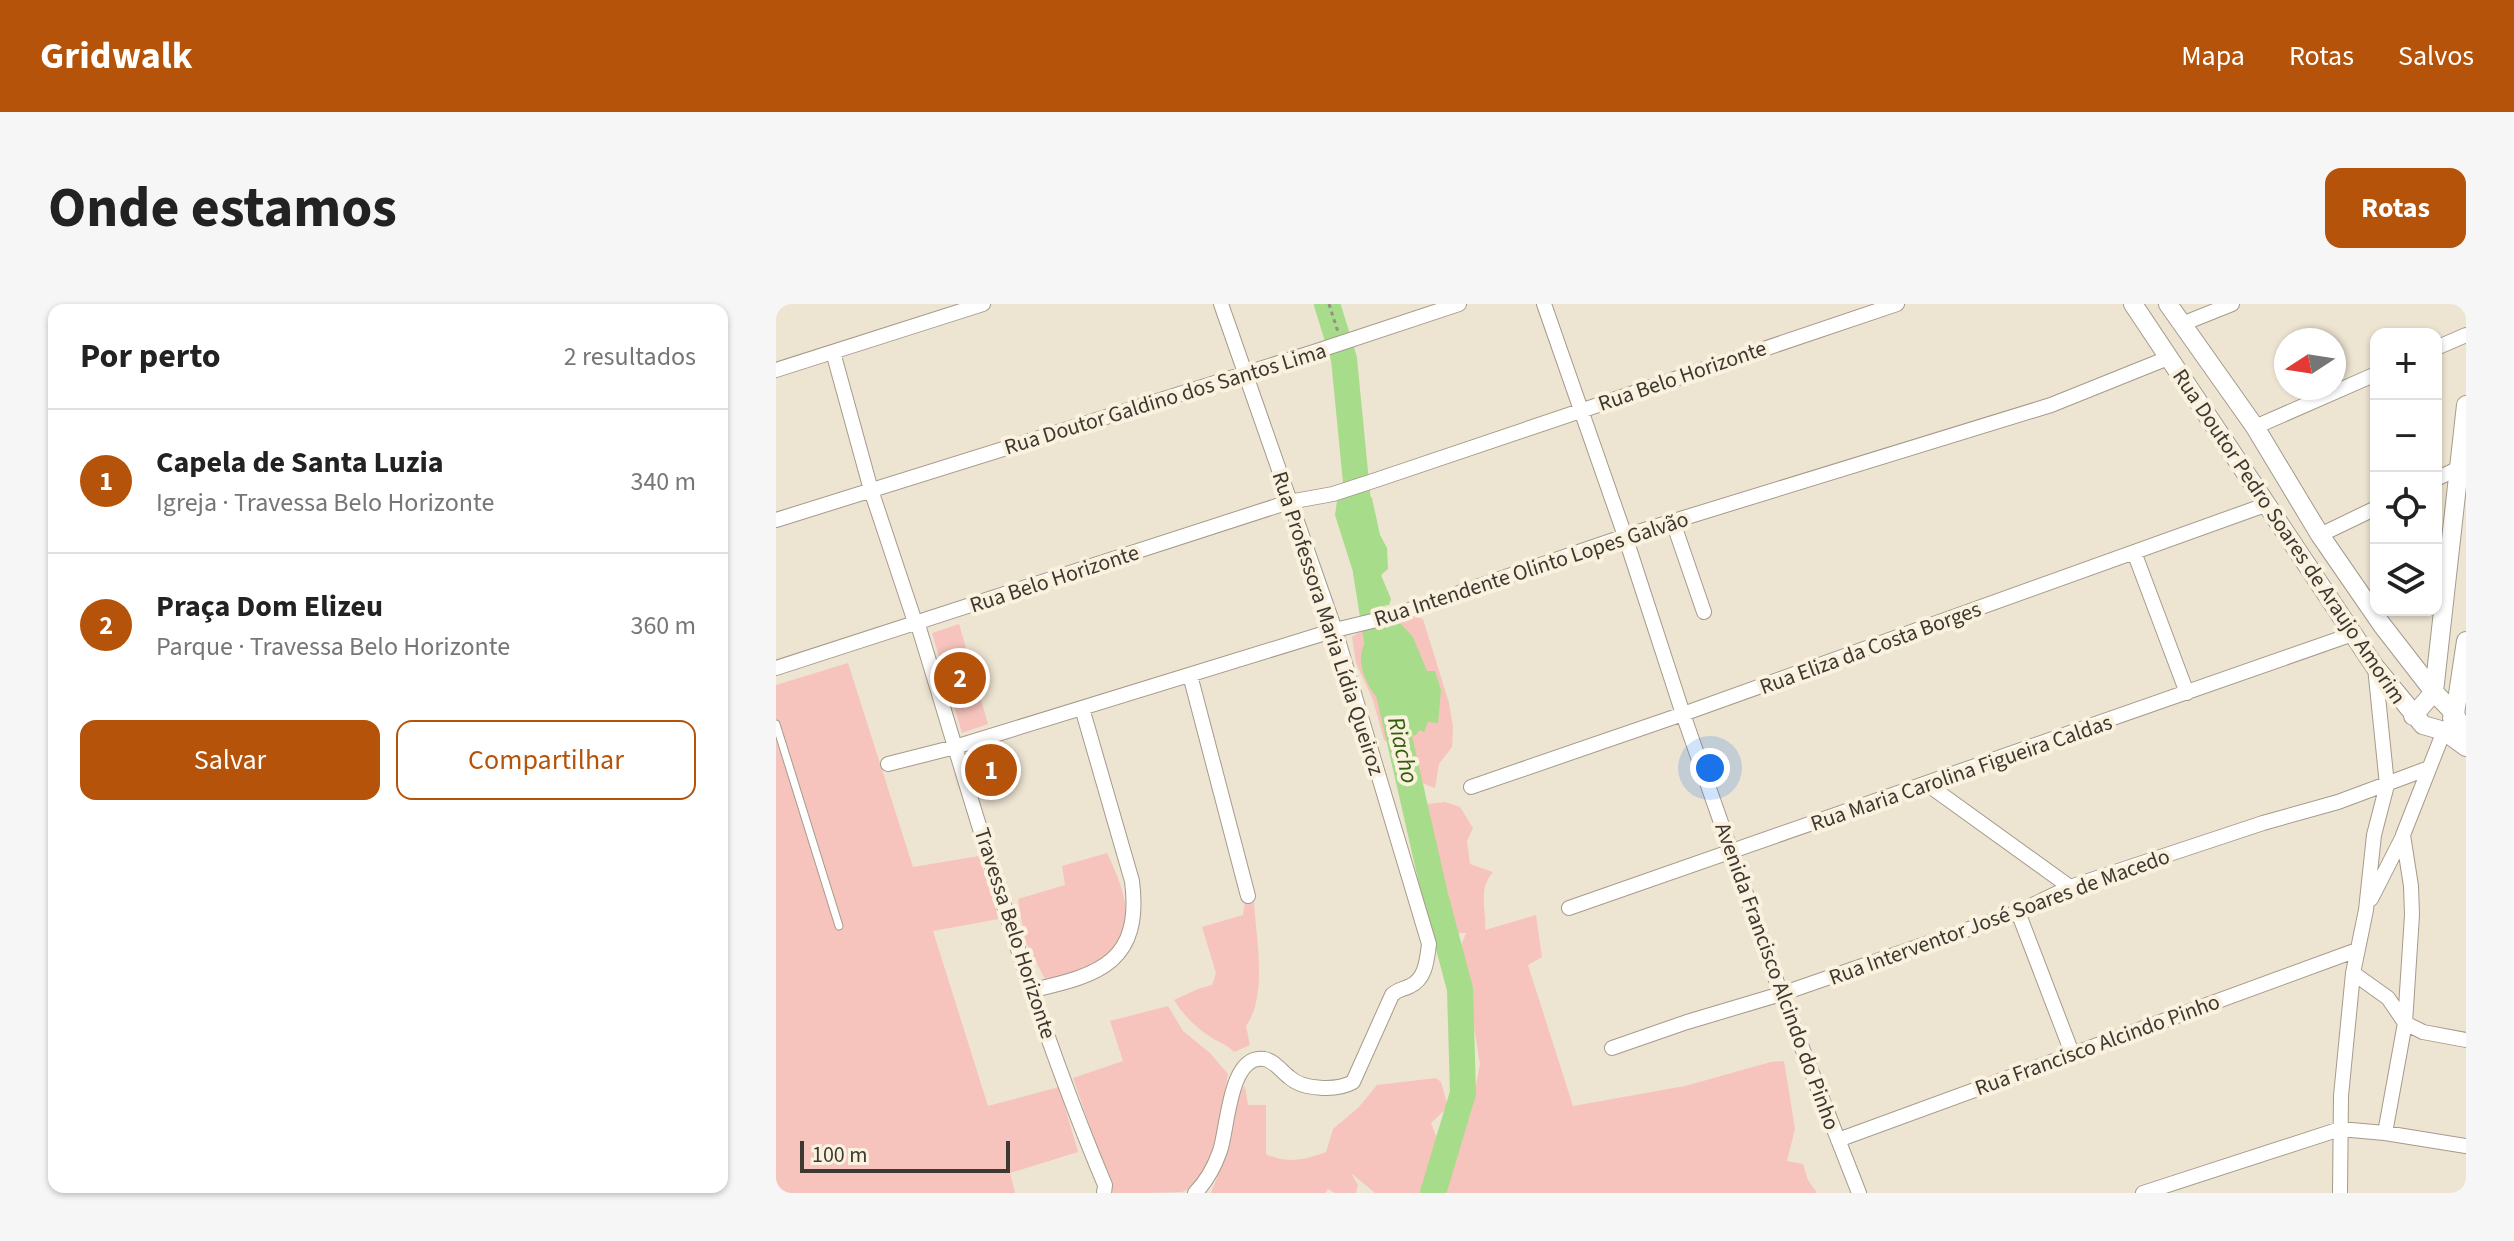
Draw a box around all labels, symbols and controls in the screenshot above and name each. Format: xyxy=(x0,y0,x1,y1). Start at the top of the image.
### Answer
text: Gridwalk xyxy=(40,29,192,83)
text: Mapa xyxy=(2181,36,2245,76)
text: Rotas xyxy=(2289,36,2354,76)
text: Salvos xyxy=(2398,36,2474,76)
button: Rotas xyxy=(2325,168,2466,248)
text: Onde estamos xyxy=(48,169,397,248)
north arrow xyxy=(2274,328,2346,400)
map controls xyxy=(2370,328,2442,616)
button: + xyxy=(2370,328,2442,400)
text: Por perto xyxy=(80,332,221,381)
street label: Rua Belo Horizonte xyxy=(1594,332,1771,420)
street label: Rua Doutor Galdino dos Santos Lima xyxy=(1000,335,1330,463)
text: 2 resultados xyxy=(564,338,696,375)
street label: Rua Doutor Pedro Soares de Araujo Amorim xyxy=(2164,362,2414,711)
button: − xyxy=(2370,400,2442,472)
text: Capela de Santa Luzia xyxy=(156,441,444,484)
text: 1 xyxy=(99,463,113,500)
text: 340 m xyxy=(630,463,696,500)
street label: Rua Professora Maria Lídia Queiroz xyxy=(1264,467,1392,780)
button: locate xyxy=(2370,472,2442,544)
text: Igreja · Travessa Belo Horizonte xyxy=(156,484,494,521)
street label: Rua Intendente Olinto Lopes Galvão xyxy=(1370,503,1693,635)
street label: Rua Belo Horizonte xyxy=(966,536,1143,621)
button: layers xyxy=(2370,544,2442,616)
text: Praça Dom Elizeu xyxy=(156,585,383,628)
street label: Rua Eliza da Costa Borges xyxy=(1755,593,1986,703)
text: 2 xyxy=(99,607,113,644)
text: 360 m xyxy=(630,607,696,644)
text: Parque · Travessa Belo Horizonte xyxy=(156,628,510,665)
pin: 2 xyxy=(934,648,986,708)
street label: Rua Maria Carolina Figueira Caldas xyxy=(1806,706,2116,840)
water label: Riacho xyxy=(1378,713,1427,787)
button: Salvar xyxy=(80,720,380,800)
button: Compartilhar xyxy=(396,720,696,800)
pin: 1 xyxy=(965,740,1017,800)
your location xyxy=(1690,748,1730,788)
street label: Avenida Francisco Alcindo do Pinho xyxy=(1706,818,1848,1135)
street label: Travessa Belo Horizonte xyxy=(966,824,1064,1043)
street label: Rua Interventor José Soares de Macedo xyxy=(1824,840,2174,994)
street label: Rua Francisco Alcindo Pinho xyxy=(1970,986,2224,1104)
scale bar xyxy=(800,1137,1010,1173)
text: 100 m xyxy=(812,1139,867,1171)

